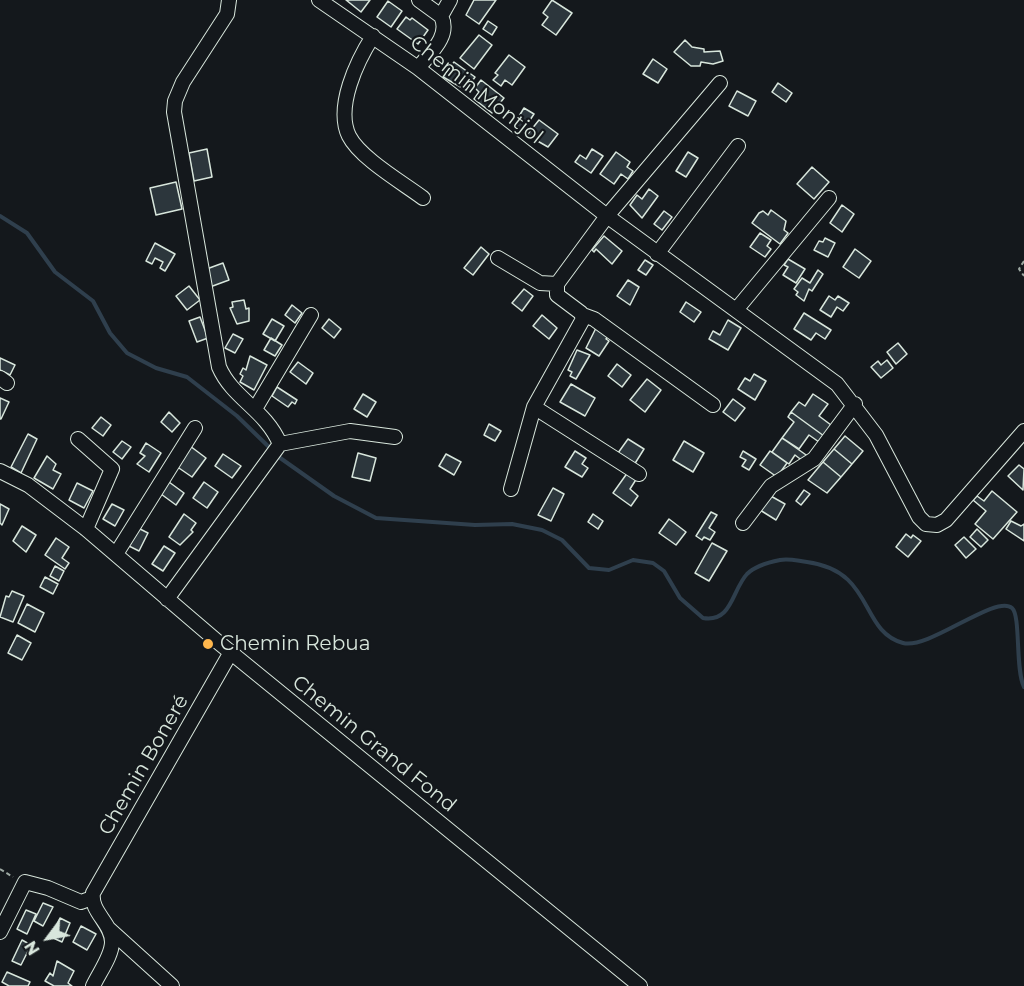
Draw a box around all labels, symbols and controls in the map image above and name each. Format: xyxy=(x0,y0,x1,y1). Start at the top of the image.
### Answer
street label: Chemin Montjol xyxy=(405,31,547,149)
place label: Chemin Rebua xyxy=(220,632,370,656)
marker: Chemin Rebua xyxy=(201,637,215,651)
street label: Chemin Grand Fond xyxy=(287,671,461,817)
street label: Chemin Boneré xyxy=(94,690,194,840)
north arrow xyxy=(18,908,78,968)
text: N xyxy=(21,937,44,958)

